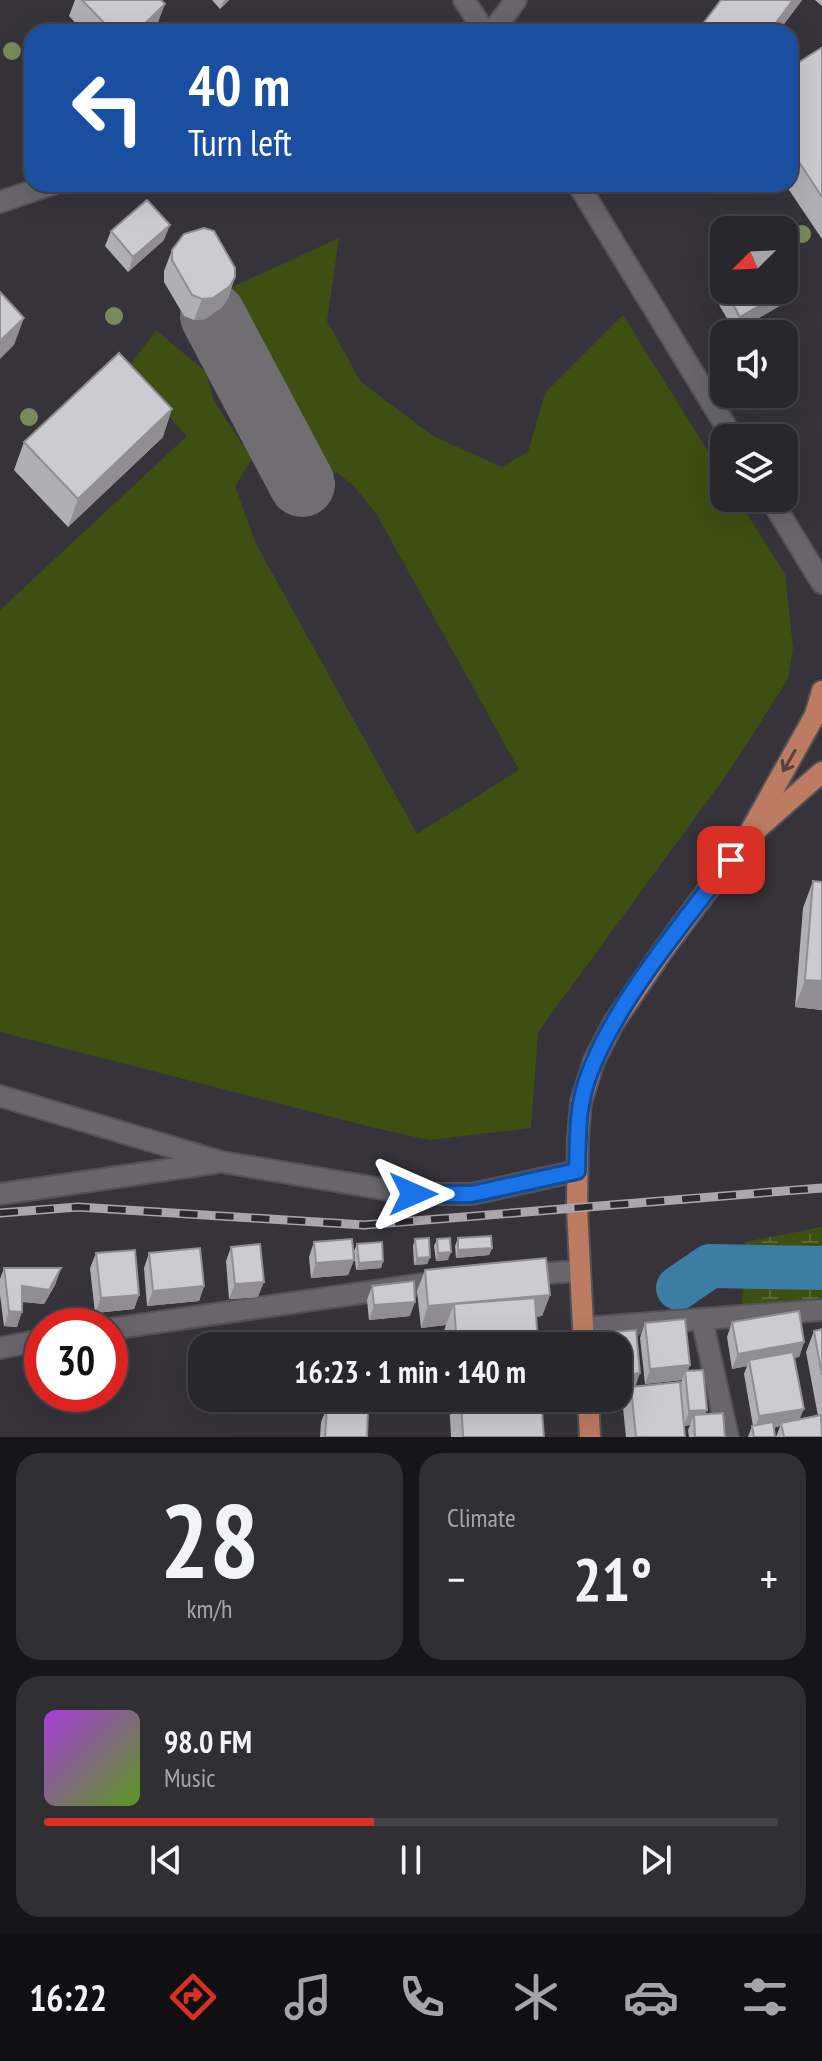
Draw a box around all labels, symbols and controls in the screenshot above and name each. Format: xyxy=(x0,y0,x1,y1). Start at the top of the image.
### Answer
text: 40 m xyxy=(188,49,290,121)
icon: left xyxy=(56,56,160,160)
text: Turn left xyxy=(188,119,292,166)
north arrow xyxy=(710,216,798,304)
map controls xyxy=(710,216,798,512)
button: sound xyxy=(710,320,798,408)
button: layers xyxy=(710,424,798,512)
one-way arrow xyxy=(781,749,796,773)
pin xyxy=(697,826,765,894)
icon: arrive xyxy=(709,838,753,882)
position arrow xyxy=(371,1152,455,1236)
speed limit sign: 30 xyxy=(24,1308,128,1412)
text: 16:23 · 1 min · 140 m xyxy=(294,1352,526,1391)
text: 28 xyxy=(160,1472,259,1607)
text: Climate xyxy=(447,1501,516,1534)
text: 21° xyxy=(573,1540,652,1618)
text: − xyxy=(447,1550,465,1607)
text: + xyxy=(760,1550,778,1607)
text: km/h xyxy=(186,1592,233,1625)
text: 98.0 FM xyxy=(164,1722,252,1761)
text: Music xyxy=(164,1761,216,1794)
icon: previous xyxy=(144,1838,188,1882)
icon: pause xyxy=(389,1838,433,1882)
icon: next xyxy=(634,1838,678,1882)
icon: directions xyxy=(165,1969,221,2025)
icon: music xyxy=(280,1969,336,2025)
icon: phone xyxy=(394,1969,450,2025)
icon: climate xyxy=(508,1969,564,2025)
icon: car xyxy=(623,1969,679,2025)
icon: filters xyxy=(737,1969,793,2025)
text: 16:22 xyxy=(29,1974,107,2021)

